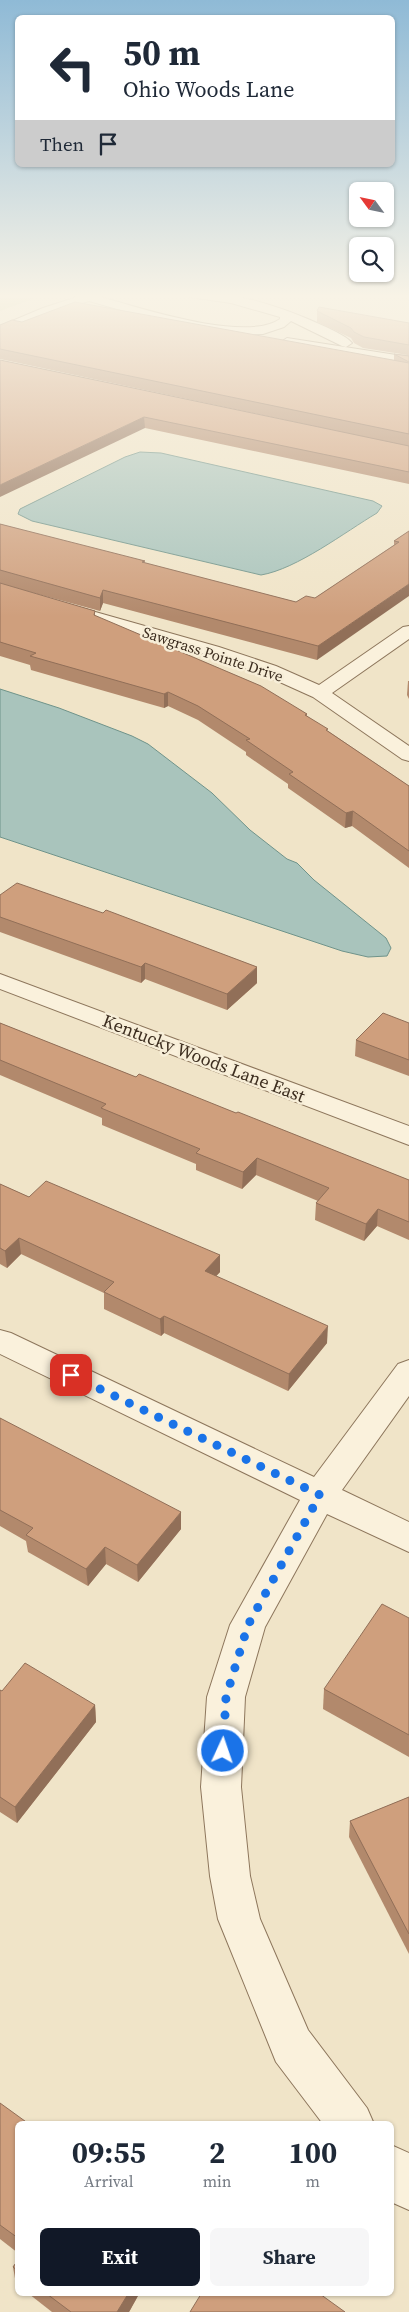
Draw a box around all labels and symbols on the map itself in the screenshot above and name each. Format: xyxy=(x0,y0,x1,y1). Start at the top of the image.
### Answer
north arrow xyxy=(349,182,394,228)
street label: Sawgrass Pointe Drive xyxy=(140,621,286,687)
street label: Kentucky Woods Lane East xyxy=(99,1008,309,1108)
pin xyxy=(50,1354,92,1396)
position arrow xyxy=(196,1724,248,1776)

